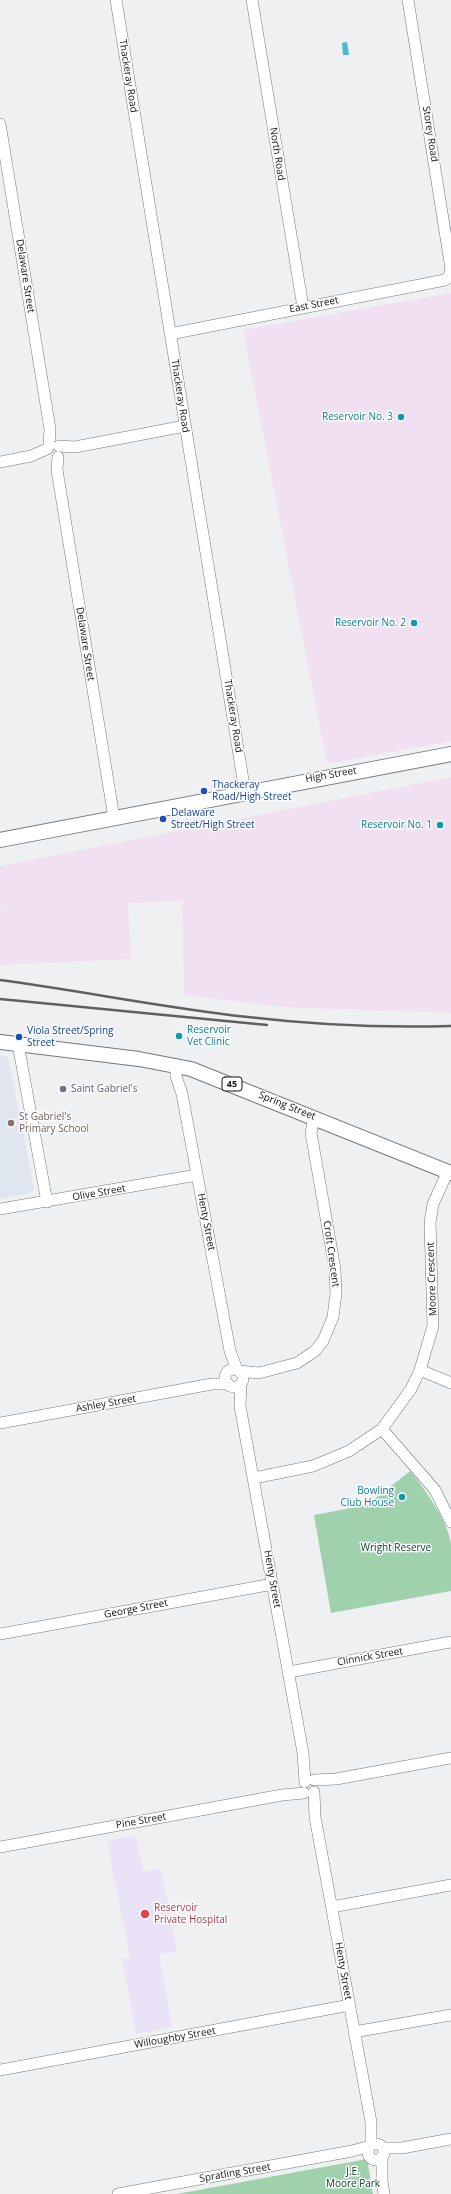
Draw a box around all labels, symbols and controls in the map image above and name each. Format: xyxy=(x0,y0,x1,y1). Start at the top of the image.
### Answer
street label: Thackeray Road xyxy=(116,39,140,113)
street label: Storey Road xyxy=(420,105,440,163)
street label: North Road xyxy=(267,126,287,182)
street label: Delaware Street xyxy=(13,238,37,314)
street label: East Street xyxy=(288,294,340,316)
street label: Thackeray Road xyxy=(168,359,192,433)
place label: Reservoir No. 3 xyxy=(322,411,393,423)
marker: Reservoir No. 3 xyxy=(396,412,406,422)
street label: Delaware Street xyxy=(73,606,97,682)
place label: Reservoir No. 2 xyxy=(335,617,406,629)
marker: Reservoir No. 2 xyxy=(409,618,419,628)
street label: Thackeray Road xyxy=(221,679,245,753)
street label: High Street xyxy=(304,765,358,785)
place label: Thackeray Road/High Street xyxy=(212,779,292,802)
marker: Thackeray Road/High Street xyxy=(199,786,209,796)
place label: Delaware Street/High Street xyxy=(171,807,255,830)
marker: Delaware Street/High Street xyxy=(158,814,168,824)
place label: Reservoir No. 1 xyxy=(361,819,432,831)
marker: Reservoir No. 1 xyxy=(435,820,445,830)
place label: Reservoir Vet Clinic xyxy=(187,1024,231,1048)
place label: Viola Street/Spring Street xyxy=(27,1025,114,1048)
marker: Reservoir Vet Clinic xyxy=(174,1031,184,1041)
marker: Viola Street/Spring Street xyxy=(14,1032,24,1042)
road number: 45 xyxy=(222,1077,242,1091)
place label: Saint Gabriel's xyxy=(71,1083,138,1095)
marker: Saint Gabriel's xyxy=(58,1084,68,1094)
street label: Spring Street xyxy=(257,1089,317,1123)
place label: St Gabriel's Primary School xyxy=(19,1111,89,1134)
marker: St Gabriel's Primary School xyxy=(6,1118,16,1128)
street label: Olive Street xyxy=(71,1182,127,1204)
street label: Henty Street xyxy=(195,1192,217,1252)
street label: Croft Crescent xyxy=(320,1220,342,1288)
street label: Moore Crescent xyxy=(425,1242,439,1316)
street label: Ashley Street xyxy=(75,1393,137,1415)
place label: Bowling Club House xyxy=(340,1485,394,1508)
marker: Bowling Club House xyxy=(397,1492,407,1502)
park label: Wright Reserve xyxy=(361,1542,431,1554)
street label: Henty Street xyxy=(261,1549,283,1609)
street label: George Street xyxy=(103,1597,169,1621)
street label: Clinnick Street xyxy=(336,1645,404,1669)
street label: Pine Street xyxy=(115,1811,167,1831)
place label: Reservoir Private Hospital xyxy=(154,1902,227,1926)
marker: Reservoir Private Hospital xyxy=(139,1908,151,1920)
street label: Henty Street xyxy=(332,1941,354,2001)
street label: Willoughby Street xyxy=(133,2025,217,2051)
street label: Spratling Street xyxy=(199,2161,271,2185)
park label: J.E. Moore Park xyxy=(326,2166,380,2190)

